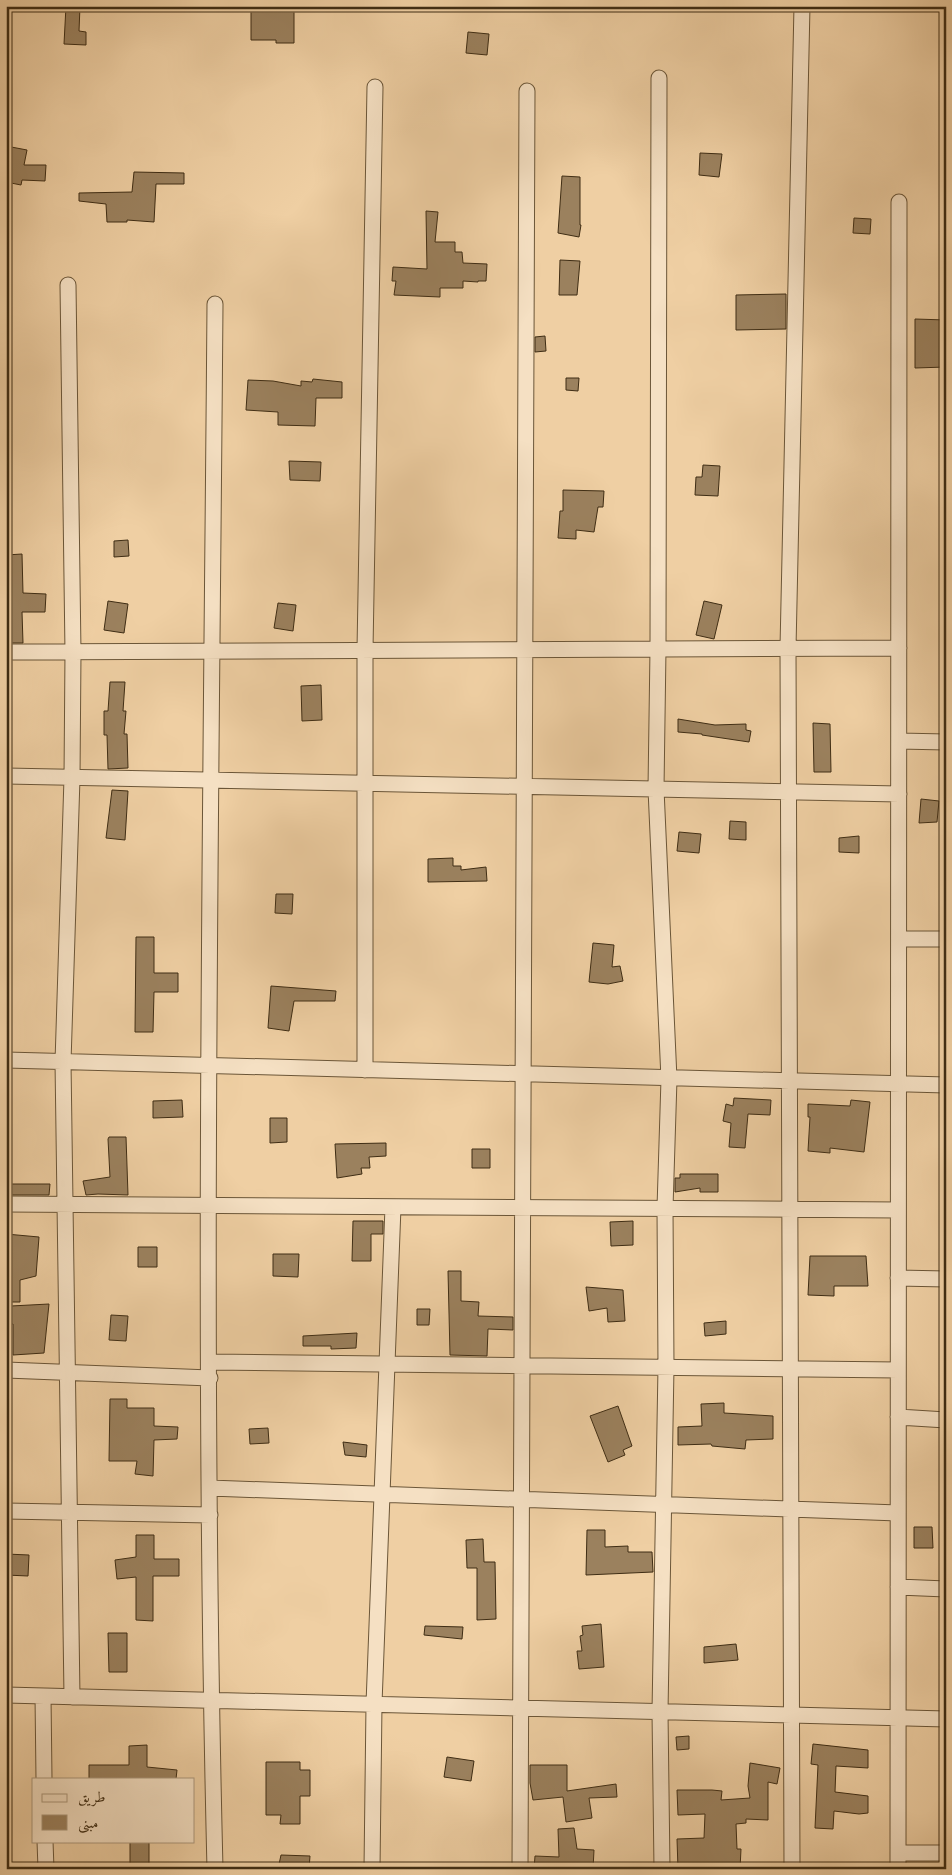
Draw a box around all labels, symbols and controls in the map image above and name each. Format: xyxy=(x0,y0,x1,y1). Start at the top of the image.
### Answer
legend xyxy=(32,1778,195,1842)
text: طريق xyxy=(78,1788,105,1807)
text: مبنى xyxy=(78,1814,98,1834)

